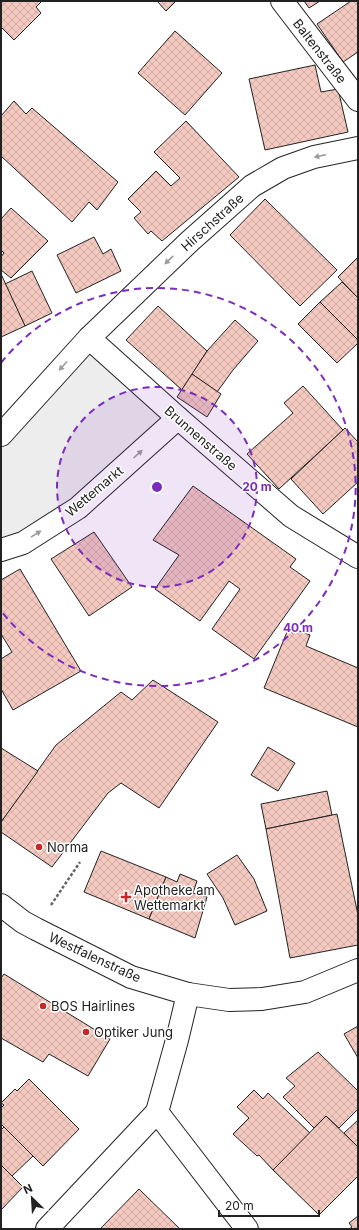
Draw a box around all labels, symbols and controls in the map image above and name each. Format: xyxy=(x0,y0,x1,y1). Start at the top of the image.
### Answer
street label: Baltenstraße xyxy=(290,16,350,86)
one-way arrow xyxy=(314,154,326,160)
street label: Hirschstraße xyxy=(177,190,247,254)
one-way arrow xyxy=(164,256,174,265)
one-way arrow xyxy=(59,362,68,371)
street label: Brunnenstraße xyxy=(162,402,240,474)
one-way arrow xyxy=(134,450,143,459)
street label: Wettemarkt xyxy=(62,462,126,520)
text: 20 m xyxy=(242,479,272,494)
centre of rings xyxy=(150,480,164,494)
one-way arrow xyxy=(31,531,42,538)
text: 40 m xyxy=(283,620,313,635)
place label: Norma xyxy=(47,839,88,855)
marker: Norma xyxy=(34,842,44,852)
place label: Apotheke am Wettemarkt xyxy=(134,882,215,913)
marker: Apotheke am Wettemarkt xyxy=(121,892,131,902)
street label: Westfalenstraße xyxy=(46,929,144,985)
place label: BOS Hairlines xyxy=(51,998,135,1014)
marker: BOS Hairlines xyxy=(38,1001,48,1011)
place label: Optiker Jung xyxy=(94,1024,173,1040)
marker: Optiker Jung xyxy=(81,1027,91,1037)
north arrow xyxy=(12,1178,52,1218)
text: N xyxy=(21,1181,35,1197)
scale bar xyxy=(219,1192,319,1218)
text: 20 m xyxy=(225,1198,254,1213)

